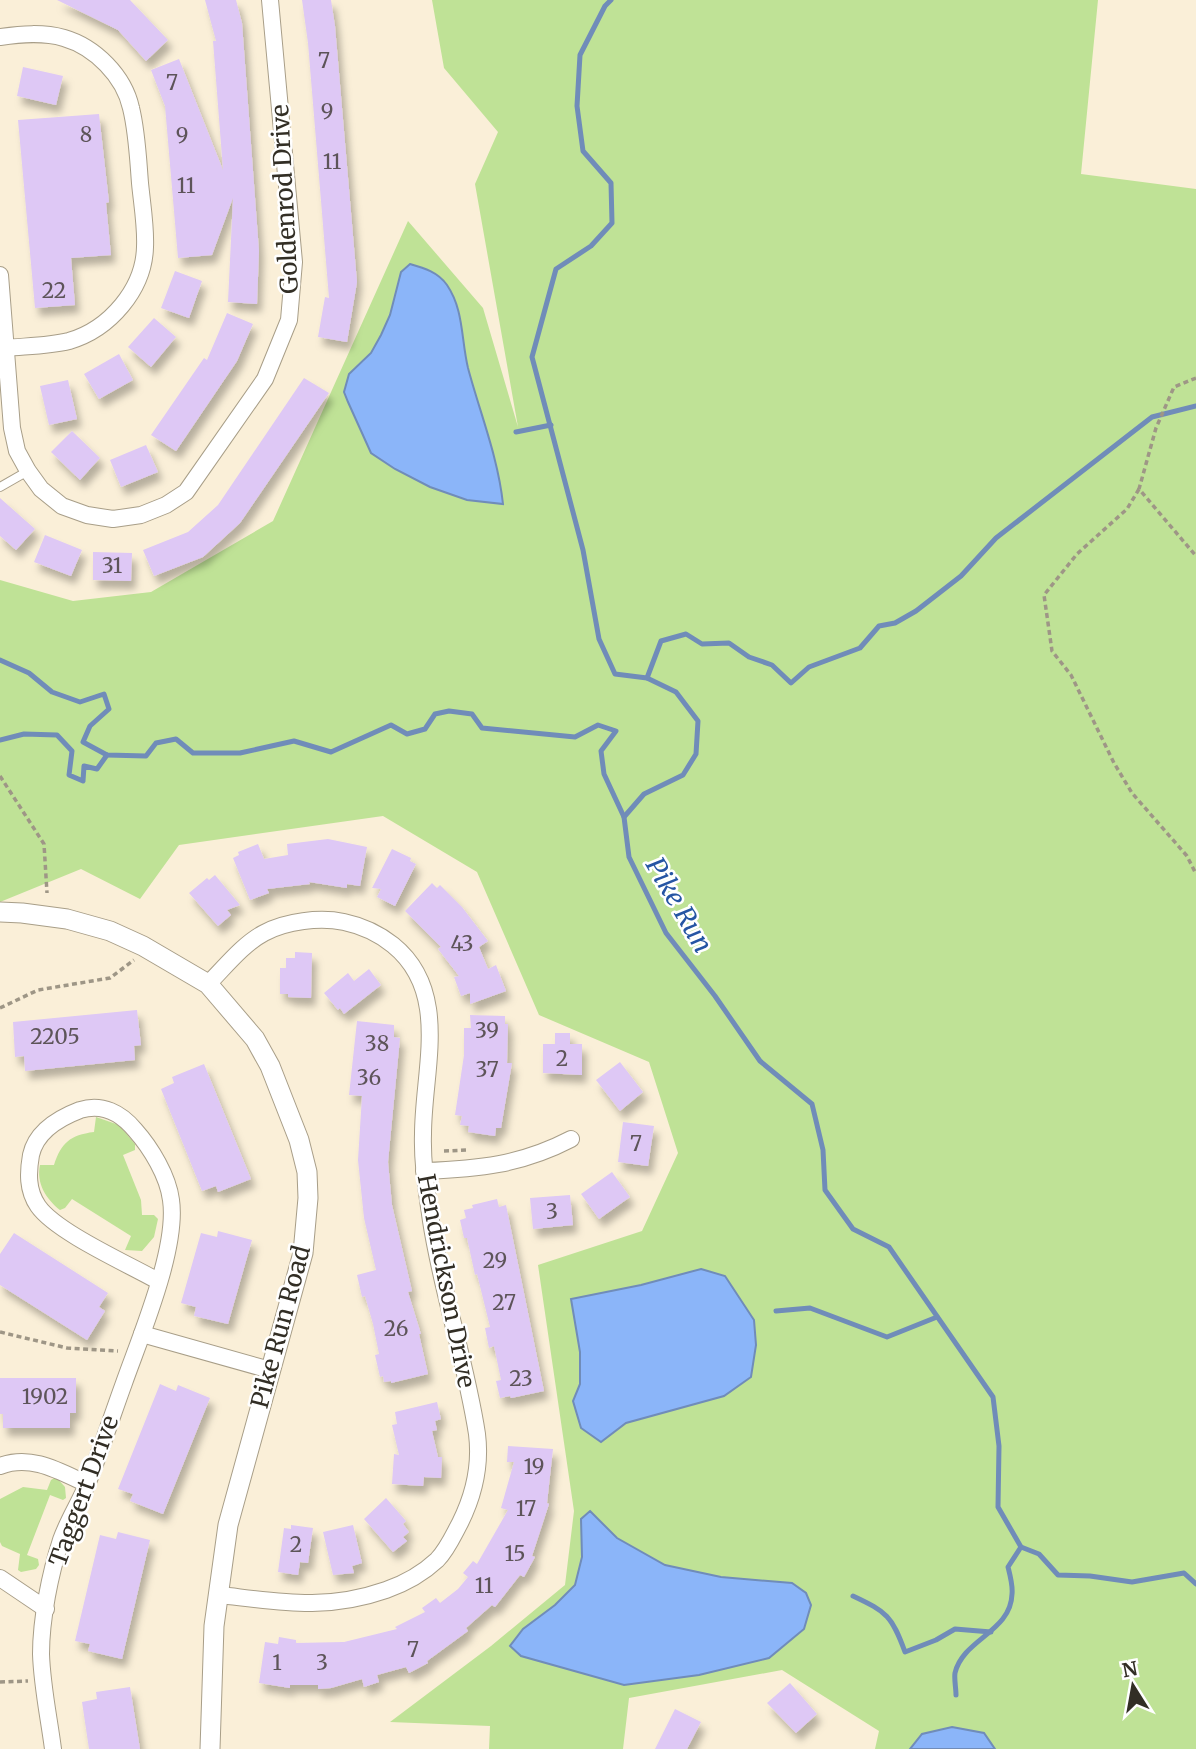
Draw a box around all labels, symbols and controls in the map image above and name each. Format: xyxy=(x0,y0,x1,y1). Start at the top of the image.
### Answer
house number: 7 xyxy=(318,47,330,74)
house number: 7 xyxy=(166,69,178,96)
house number: 9 xyxy=(321,98,333,125)
street label: Goldenrod Drive xyxy=(264,104,305,294)
house number: 8 xyxy=(80,121,92,148)
house number: 9 xyxy=(176,122,188,149)
house number: 11 xyxy=(323,148,341,175)
house number: 11 xyxy=(177,172,195,199)
house number: 22 xyxy=(42,277,66,304)
house number: 31 xyxy=(102,552,122,579)
water label: Pike Run xyxy=(639,851,720,958)
house number: 43 xyxy=(450,930,474,957)
house number: 39 xyxy=(475,1017,499,1044)
house number: 2205 xyxy=(30,1023,80,1050)
house number: 38 xyxy=(365,1030,389,1057)
house number: 2 xyxy=(556,1045,568,1072)
house number: 37 xyxy=(475,1056,499,1083)
house number: 36 xyxy=(357,1064,381,1091)
house number: 7 xyxy=(630,1130,642,1157)
street label: Hendrickson Drive xyxy=(411,1171,482,1390)
house number: 3 xyxy=(546,1198,558,1225)
street label: Pike Run Road xyxy=(244,1242,317,1412)
house number: 29 xyxy=(483,1247,507,1274)
house number: 27 xyxy=(492,1289,516,1316)
house number: 26 xyxy=(384,1315,408,1342)
house number: 23 xyxy=(509,1365,533,1392)
house number: 1902 xyxy=(22,1383,68,1410)
street label: Taggert Drive xyxy=(42,1411,125,1571)
house number: 19 xyxy=(523,1453,545,1480)
house number: 17 xyxy=(516,1495,536,1522)
house number: 2 xyxy=(290,1531,302,1558)
house number: 15 xyxy=(504,1540,526,1567)
house number: 11 xyxy=(475,1572,493,1599)
house number: 7 xyxy=(407,1636,419,1663)
house number: 1 xyxy=(272,1649,282,1676)
house number: 3 xyxy=(316,1649,328,1676)
north arrow xyxy=(1098,1651,1168,1721)
text: N xyxy=(1120,1656,1139,1683)

